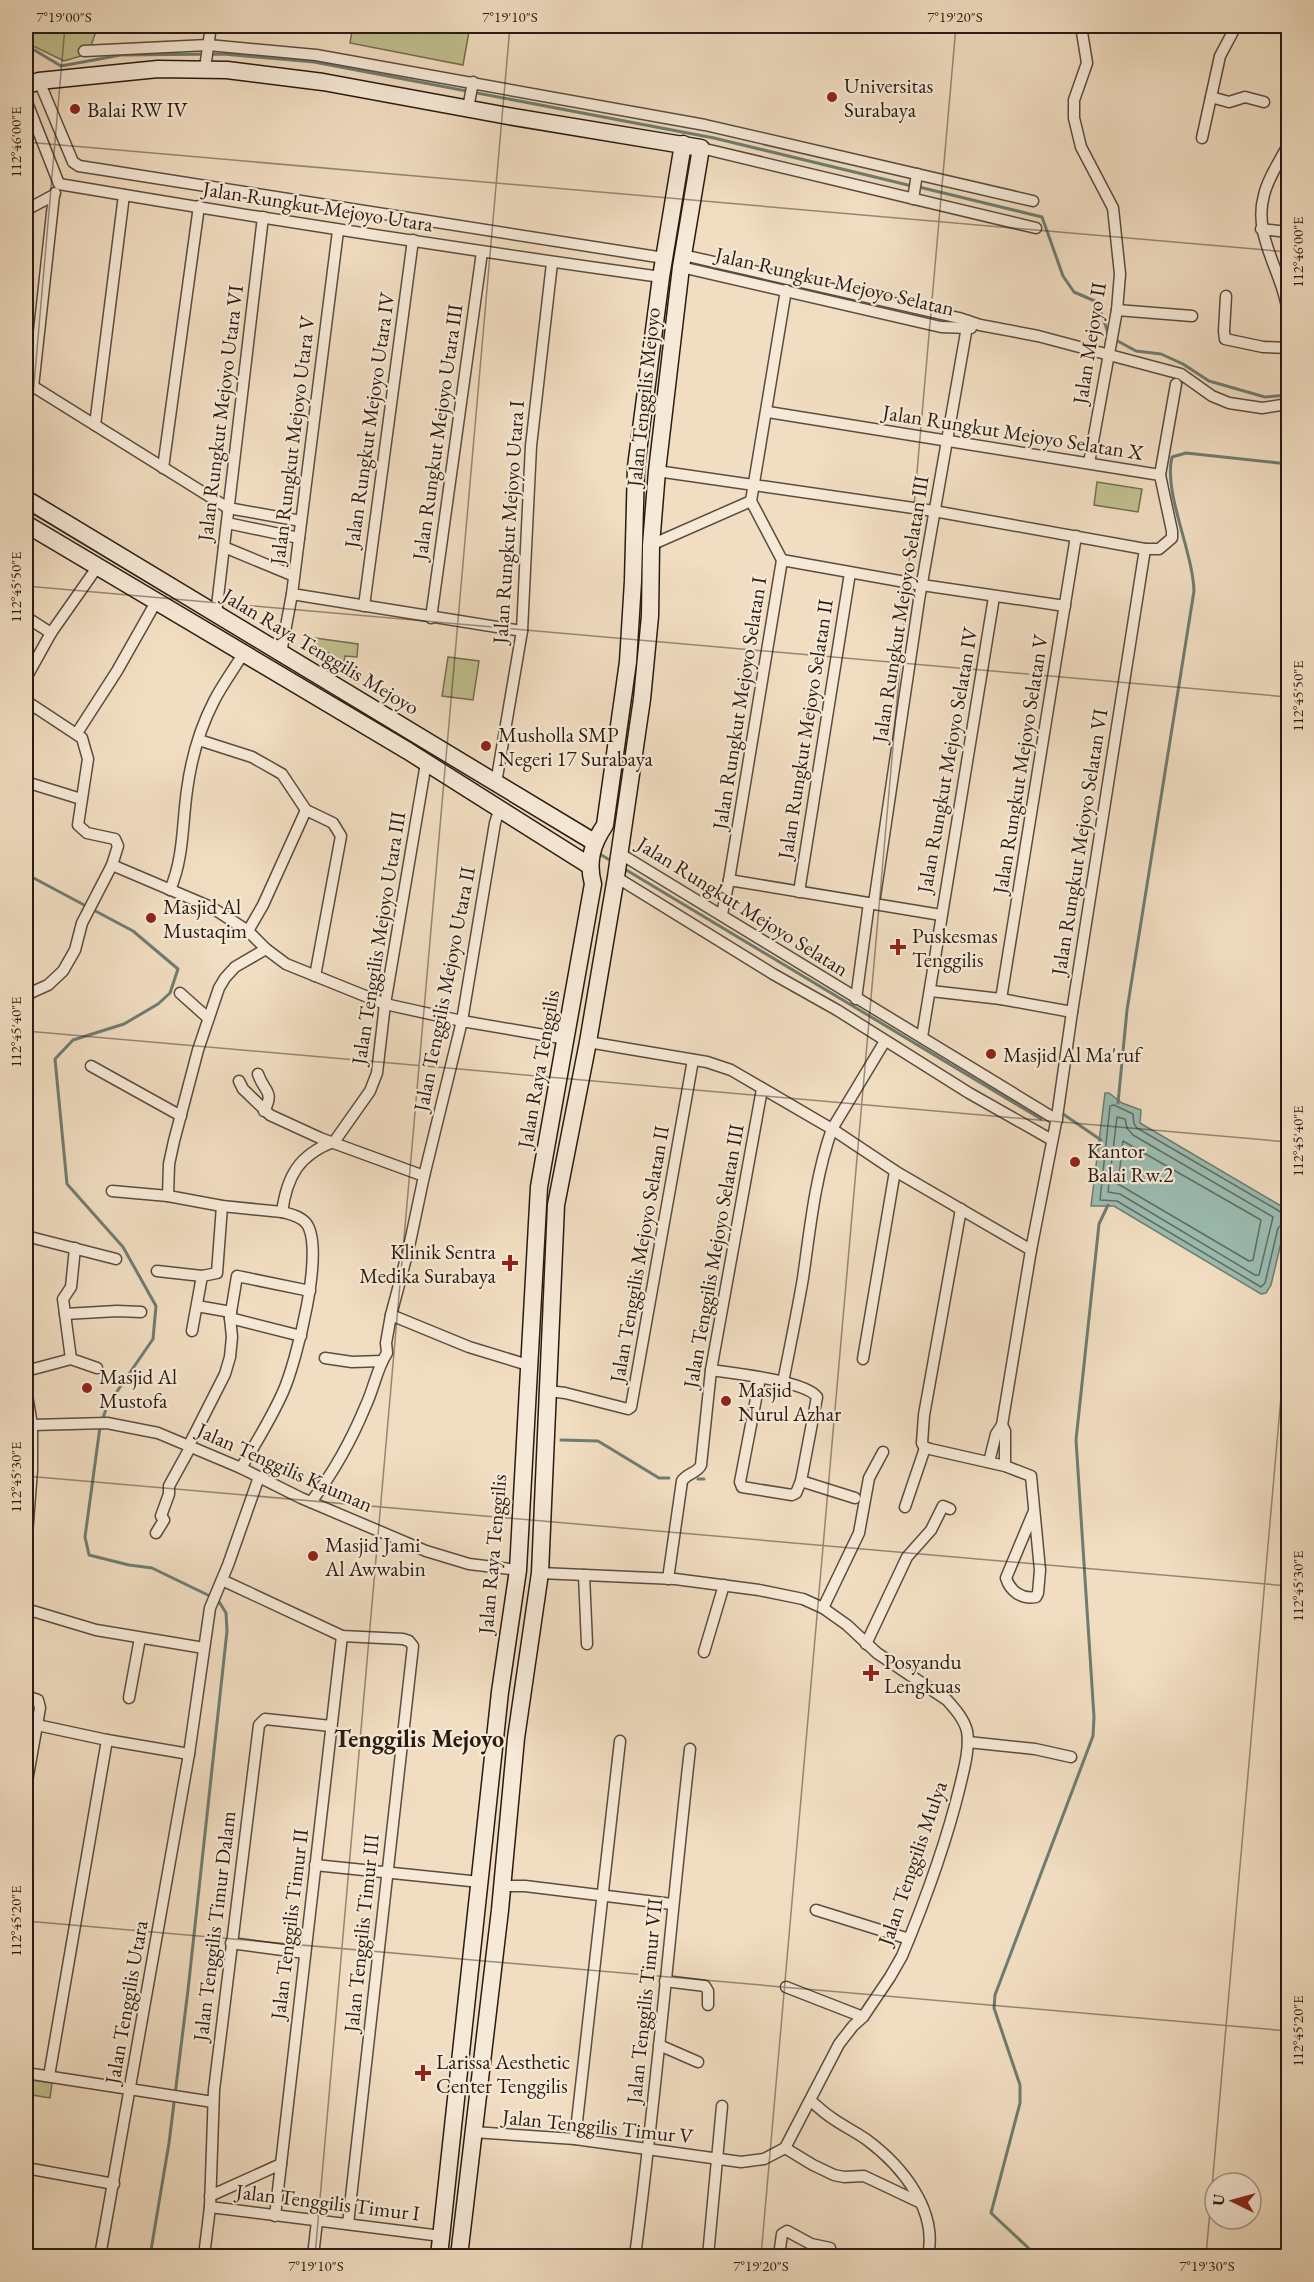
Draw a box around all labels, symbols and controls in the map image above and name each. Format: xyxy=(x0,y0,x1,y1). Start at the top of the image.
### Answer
text: 7°19'00"S xyxy=(36,7,92,26)
text: 7°19'10"S xyxy=(482,7,538,26)
text: 7°19'20"S xyxy=(927,7,983,26)
place label: Universitas Surabaya xyxy=(844,72,934,123)
marker: Universitas Surabaya xyxy=(825,90,839,104)
place label: Balai RW IV xyxy=(87,96,189,123)
marker: Balai RW IV xyxy=(68,102,82,116)
text: 112°46'00"E xyxy=(6,106,25,178)
street label: Jalan Rungkut Mejoyo Utara xyxy=(199,174,436,238)
text: 112°46'00"E xyxy=(1288,216,1307,288)
street label: Jalan Rungkut Mejoyo Selatan xyxy=(711,240,957,322)
street label: Jalan Mejoyo II xyxy=(1066,280,1112,408)
street label: Jalan Rungkut Mejoyo Utara VI xyxy=(191,283,249,545)
street label: Jalan Rungkut Mejoyo Utara IV xyxy=(337,289,400,552)
street label: Jalan Rungkut Mejoyo Utara III xyxy=(405,302,468,564)
street label: Jalan Tenggilis Mejoyo xyxy=(620,306,666,490)
street label: Jalan Rungkut Mejoyo Utara V xyxy=(263,313,321,568)
street label: Jalan Rungkut Mejoyo Selatan X xyxy=(879,398,1145,466)
street label: Jalan Rungkut Mejoyo Utara I xyxy=(486,399,530,647)
street label: Jalan Rungkut Mejoyo Selatan III xyxy=(865,474,934,746)
text: 112°45'50"E xyxy=(6,551,25,623)
street label: Jalan Rungkut Mejoyo Selatan I xyxy=(705,575,772,833)
street label: Jalan Raya Tenggilis Mejoyo xyxy=(216,580,424,720)
street label: Jalan Rungkut Mejoyo Selatan II xyxy=(771,597,839,863)
street label: Jalan Rungkut Mejoyo Selatan IV xyxy=(910,624,984,897)
street label: Jalan Rungkut Mejoyo Selatan V xyxy=(986,631,1054,898)
text: 112°45'50"E xyxy=(1288,660,1307,732)
street label: Jalan Rungkut Mejoyo Selatan VI xyxy=(1044,707,1113,979)
place label: Musholla SMP Negeri 17 Surabaya xyxy=(498,721,654,772)
marker: Musholla SMP Negeri 17 Surabaya xyxy=(479,739,493,753)
street label: Jalan Tenggilis Mejoyo Utara III xyxy=(344,809,411,1069)
street label: Jalan Rungkut Mejoyo Selatan xyxy=(631,829,854,982)
street label: Jalan Tenggilis Mejoyo Utara II xyxy=(407,864,481,1116)
place label: Masjid Al Mustaqim xyxy=(163,893,247,944)
marker: Masjid Al Mustaqim xyxy=(144,911,158,925)
place label: Puskesmas Tenggilis xyxy=(912,922,998,973)
marker: Puskesmas Tenggilis xyxy=(889,938,907,956)
street label: Jalan Raya Tenggilis xyxy=(510,987,565,1152)
text: 112°45'40"E xyxy=(6,996,25,1068)
place label: Masjid Al Ma'ruf xyxy=(1003,1041,1143,1068)
marker: Masjid Al Ma'ruf xyxy=(984,1047,998,1061)
text: 112°45'40"E xyxy=(1288,1105,1307,1177)
street label: Jalan Tenggilis Mejoyo Selatan III xyxy=(676,1122,750,1392)
street label: Jalan Tenggilis Mejoyo Selatan II xyxy=(603,1123,675,1387)
place label: Kantor Balai Rw.2 xyxy=(1087,1137,1173,1188)
marker: Kantor Balai Rw.2 xyxy=(1068,1155,1082,1169)
place label: Klinik Sentra Medika Surabaya xyxy=(359,1238,497,1289)
marker: Klinik Sentra Medika Surabaya xyxy=(501,1254,519,1272)
place label: Masjid Al Mustofa xyxy=(99,1363,177,1414)
place label: Masjid Nurul Azhar xyxy=(738,1376,841,1427)
marker: Masjid Al Mustofa xyxy=(80,1381,94,1395)
marker: Masjid Nurul Azhar xyxy=(719,1394,733,1408)
street label: Jalan Tenggilis Kauman xyxy=(191,1415,377,1518)
text: 112°45'30"E xyxy=(6,1441,25,1513)
street label: Jalan Raya Tenggilis xyxy=(471,1473,512,1637)
place label: Masjid Jami Al Awwabin xyxy=(324,1531,426,1582)
marker: Masjid Jami Al Awwabin xyxy=(306,1549,320,1563)
text: 112°45'30"E xyxy=(1288,1550,1307,1622)
place label: Posyandu Lengkuas xyxy=(884,1648,962,1699)
marker: Posyandu Lengkuas xyxy=(862,1664,880,1682)
district label: Tenggilis Mejoyo xyxy=(334,1723,504,1755)
street label: Jalan Tenggilis Mulya xyxy=(871,1777,953,1951)
street label: Jalan Tenggilis Timur Dalam xyxy=(186,1809,242,2045)
street label: Jalan Tenggilis Timur II xyxy=(264,1827,314,2023)
street label: Jalan Tenggilis Timur III xyxy=(337,1833,385,2035)
text: 112°45'20"E xyxy=(6,1885,25,1957)
street label: Jalan Tenggilis Timur VII xyxy=(620,1897,668,2107)
street label: Jalan Tenggilis Utara xyxy=(98,1917,154,2088)
text: 112°45'20"E xyxy=(1288,1995,1307,2067)
place label: Larissa Aesthetic Center Tenggilis xyxy=(436,2048,570,2099)
marker: Larissa Aesthetic Center Tenggilis xyxy=(414,2064,432,2082)
street label: Jalan Tenggilis Timur V xyxy=(499,2102,696,2150)
north arrow xyxy=(1203,2171,1263,2231)
street label: Jalan Tenggilis Timur I xyxy=(233,2177,421,2227)
text: U xyxy=(1208,2193,1230,2207)
text: 7°19'10"S xyxy=(288,2256,344,2275)
text: 7°19'20"S xyxy=(733,2256,789,2275)
text: 7°19'30"S xyxy=(1179,2256,1235,2275)

